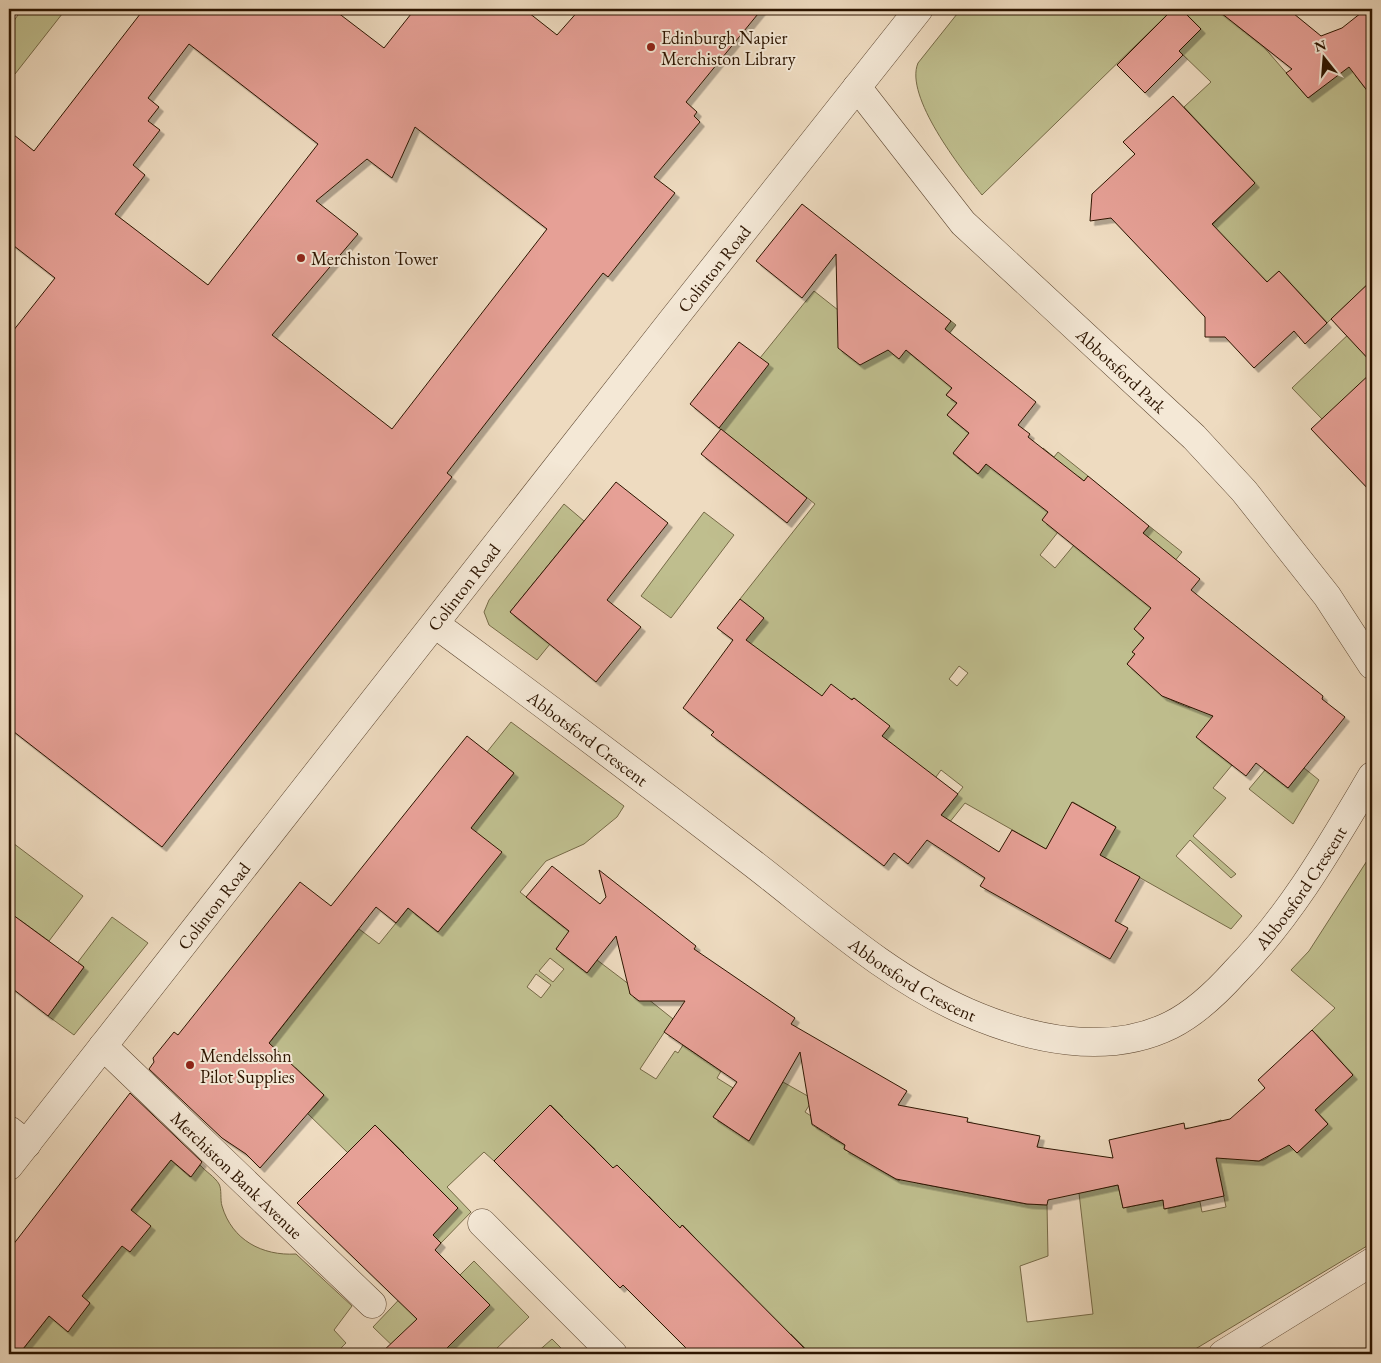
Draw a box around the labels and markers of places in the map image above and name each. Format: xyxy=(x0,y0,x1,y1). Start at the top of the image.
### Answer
place label: Edinburgh Napier Merchiston Library xyxy=(661,26,796,70)
marker: Edinburgh Napier Merchiston Library xyxy=(645,41,657,53)
place label: Merchiston Tower xyxy=(311,247,438,270)
marker: Merchiston Tower xyxy=(295,252,307,264)
place label: Mendelssohn Pilot Supplies xyxy=(200,1044,295,1088)
marker: Mendelssohn Pilot Supplies xyxy=(184,1059,196,1071)

